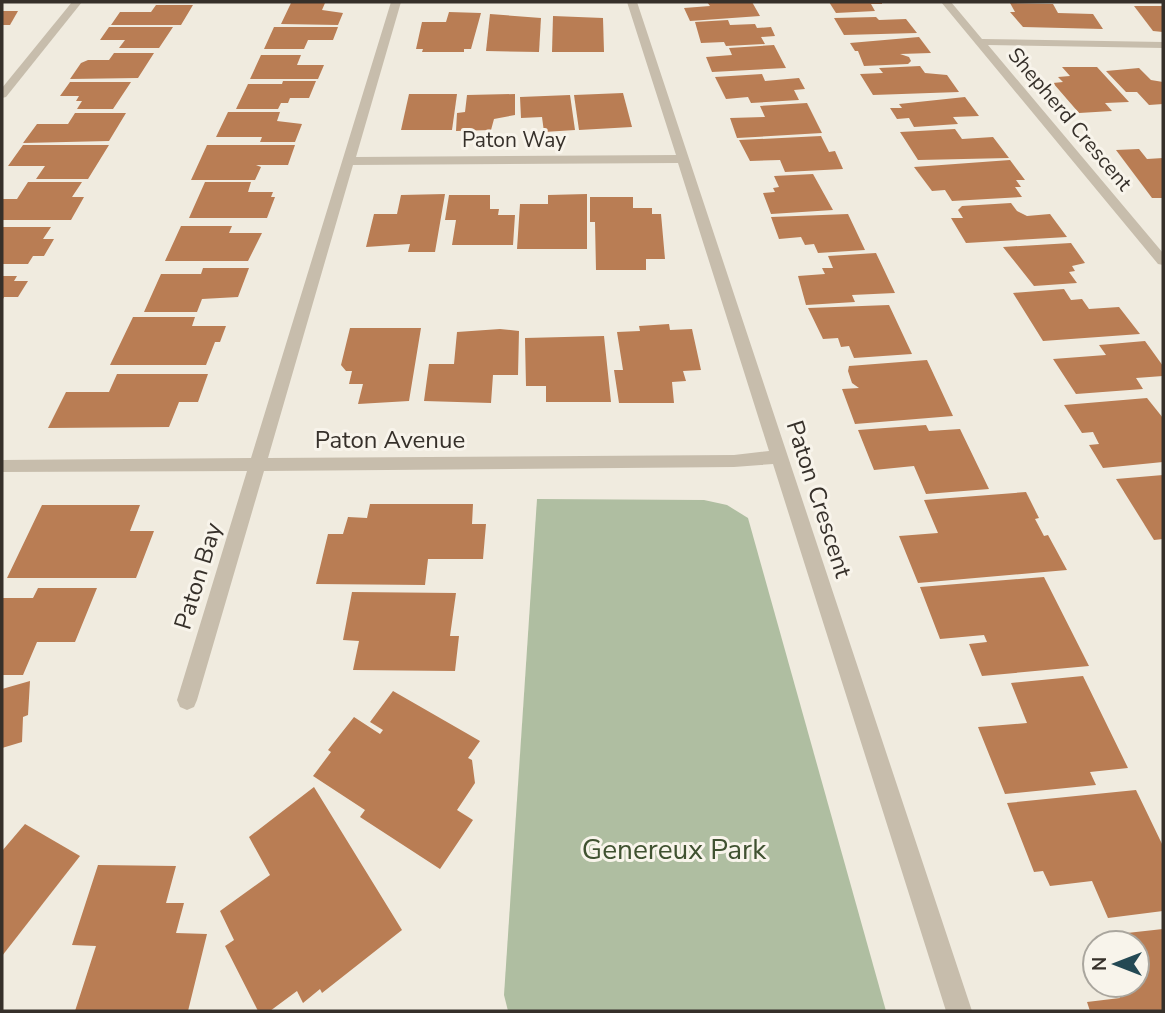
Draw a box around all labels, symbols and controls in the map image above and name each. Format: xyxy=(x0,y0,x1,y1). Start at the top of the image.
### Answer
street label: Shepherd Crescent xyxy=(1002,41,1139,197)
street label: Paton Way xyxy=(462,126,566,154)
street label: Paton Crescent xyxy=(779,416,860,582)
street label: Paton Avenue xyxy=(315,424,465,456)
street label: Paton Bay xyxy=(167,518,230,633)
park label: Genereux Park xyxy=(582,831,767,869)
north arrow xyxy=(1081,929,1151,999)
text: N xyxy=(1087,957,1113,971)

